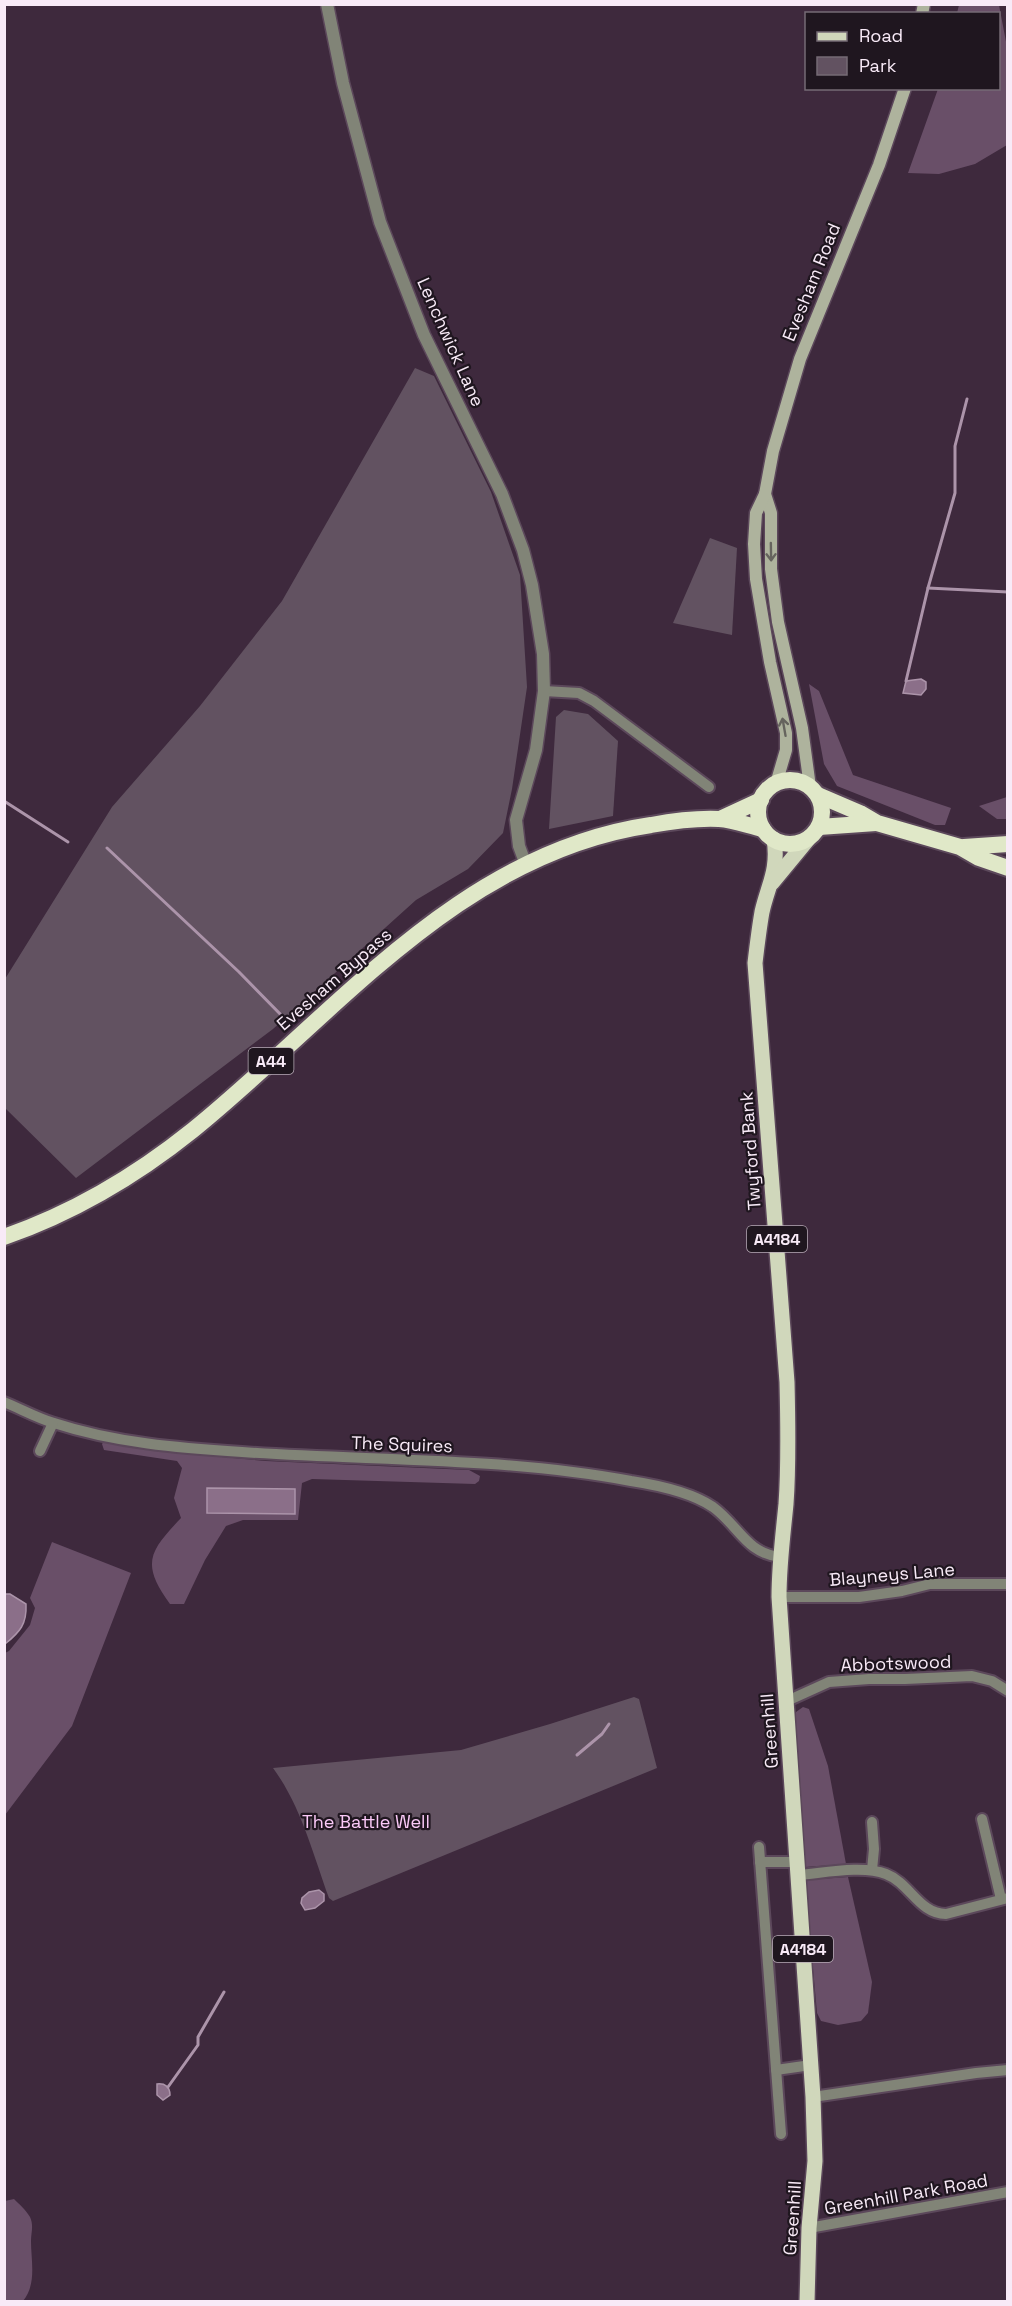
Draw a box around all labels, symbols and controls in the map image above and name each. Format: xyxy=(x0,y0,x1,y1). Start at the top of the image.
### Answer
legend xyxy=(805,12,1000,90)
text: Road xyxy=(859,24,903,47)
text: Park xyxy=(859,54,897,77)
street label: Evesham Road xyxy=(777,220,845,344)
street label: Lenchwick Lane xyxy=(412,274,490,410)
one-way arrow xyxy=(765,541,777,561)
one-way arrow xyxy=(778,718,789,737)
street label: Evesham Bypass xyxy=(272,923,396,1035)
road number: A44 xyxy=(248,1048,294,1074)
street label: Twyford Bank xyxy=(734,1091,766,1211)
road number: A4184 xyxy=(747,1226,807,1252)
street label: The Squires xyxy=(351,1431,453,1457)
street label: Blayneys Lane xyxy=(828,1557,956,1591)
street label: Abbotswood xyxy=(840,1650,952,1676)
street label: Greenhill xyxy=(755,1693,783,1769)
park label: The Battle Well xyxy=(302,1810,430,1833)
road number: A4184 xyxy=(773,1936,833,1962)
street label: Greenhill Park Road xyxy=(822,2168,990,2220)
street label: Greenhill xyxy=(778,2180,806,2256)

